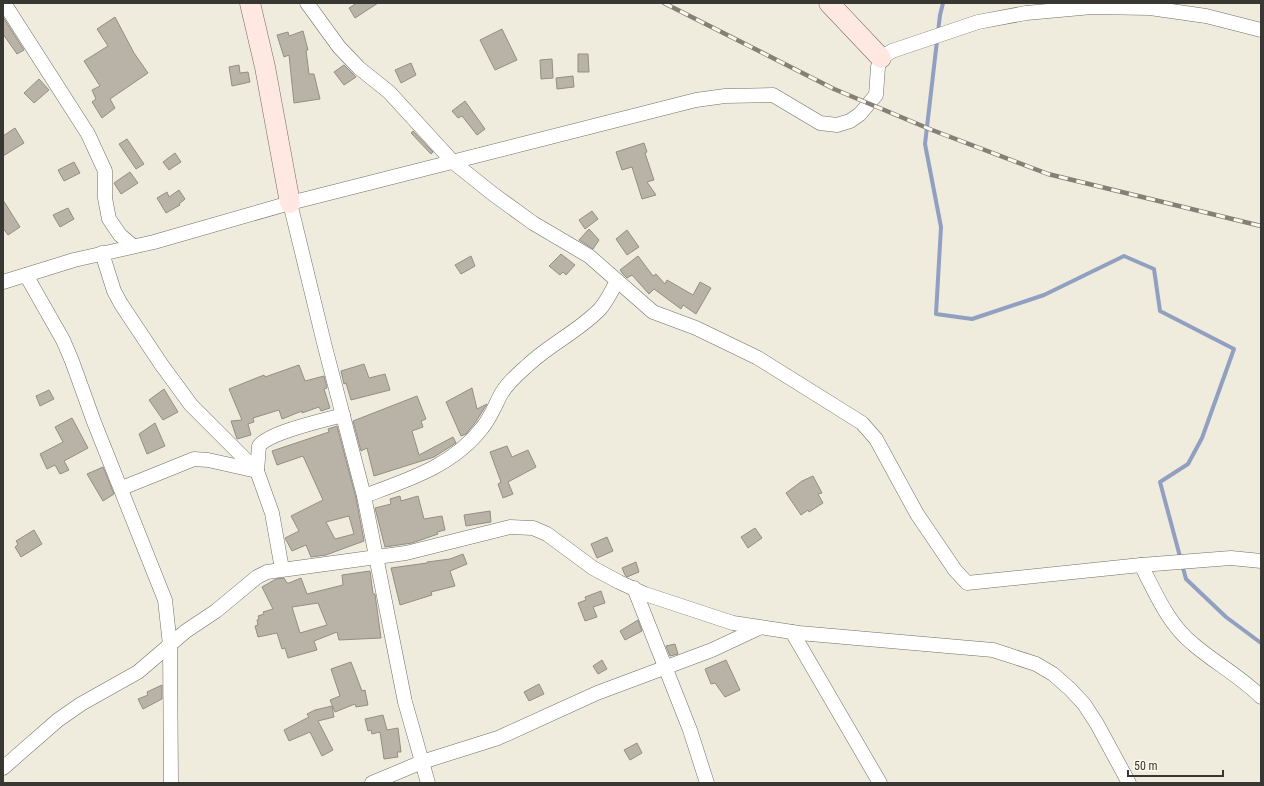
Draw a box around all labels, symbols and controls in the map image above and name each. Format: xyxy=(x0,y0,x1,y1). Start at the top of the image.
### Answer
scale bar xyxy=(1128,752,1223,778)
text: 50 m xyxy=(1134,759,1158,773)

